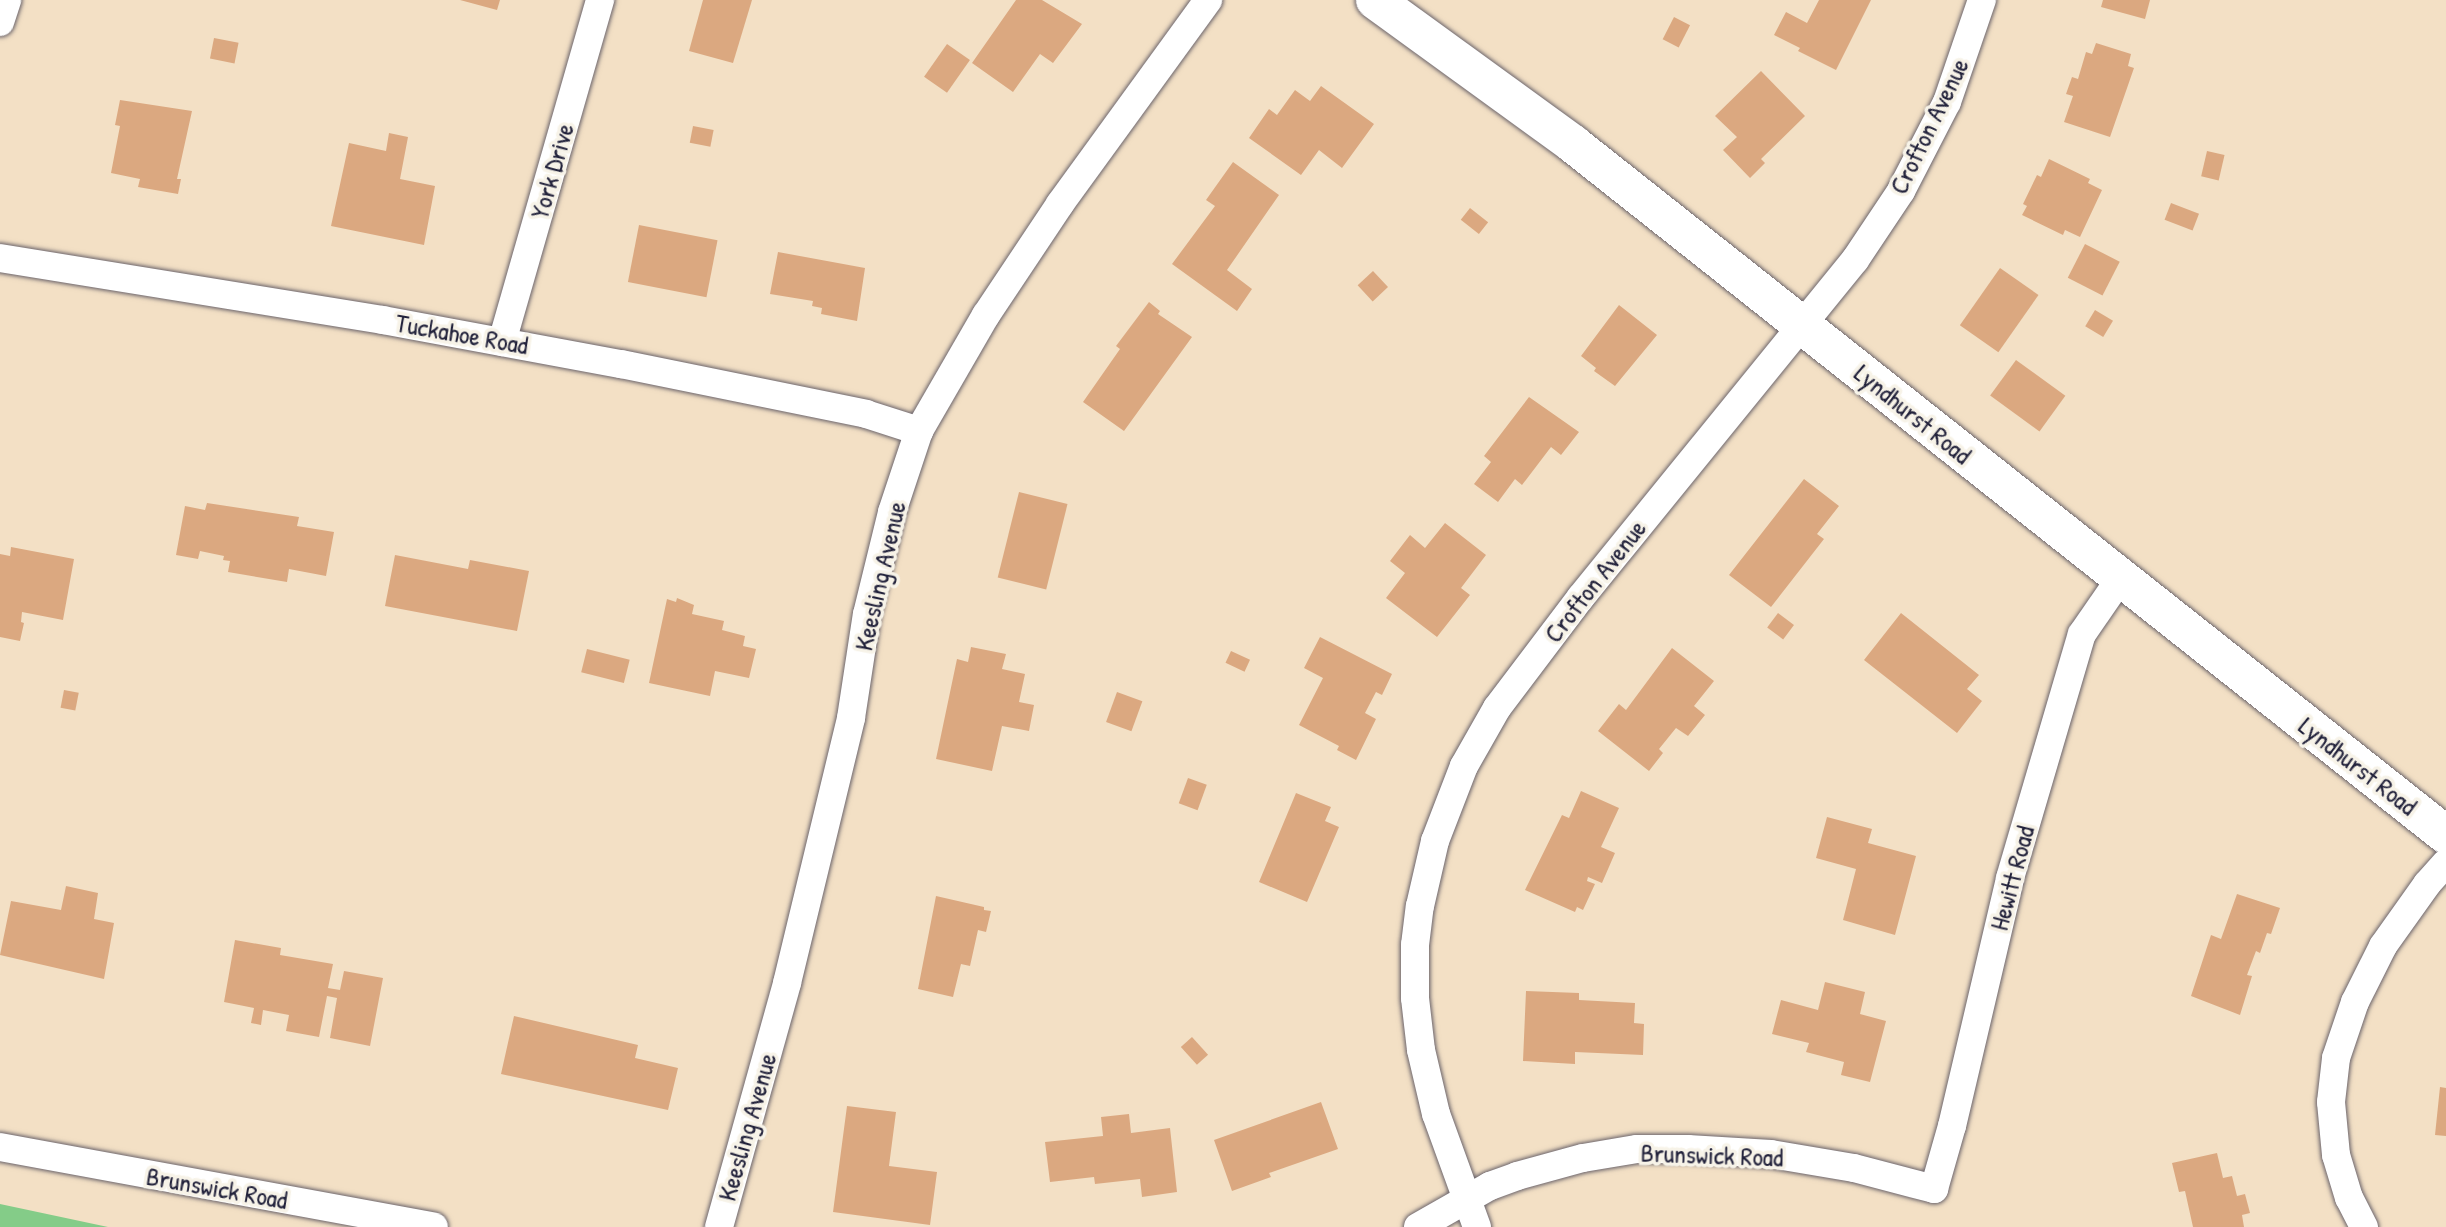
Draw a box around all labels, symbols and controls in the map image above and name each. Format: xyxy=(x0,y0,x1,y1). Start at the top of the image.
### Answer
street label: Crofton Avenue xyxy=(1883,53,1975,199)
street label: York Drive xyxy=(524,120,580,222)
street label: Tuckahoe Road xyxy=(393,307,531,361)
street label: Lyndhurst Road xyxy=(1848,357,1978,471)
street label: Keesling Avenue xyxy=(848,498,912,654)
street label: Crofton Avenue xyxy=(1537,513,1653,649)
street label: Lyndhurst Road xyxy=(2293,710,2423,822)
street label: Hewitt Road xyxy=(1983,822,2041,934)
street label: Keesling Avenue xyxy=(711,1050,783,1204)
street label: Brunswick Road xyxy=(1640,1137,1784,1173)
street label: Brunswick Road xyxy=(144,1160,290,1216)

